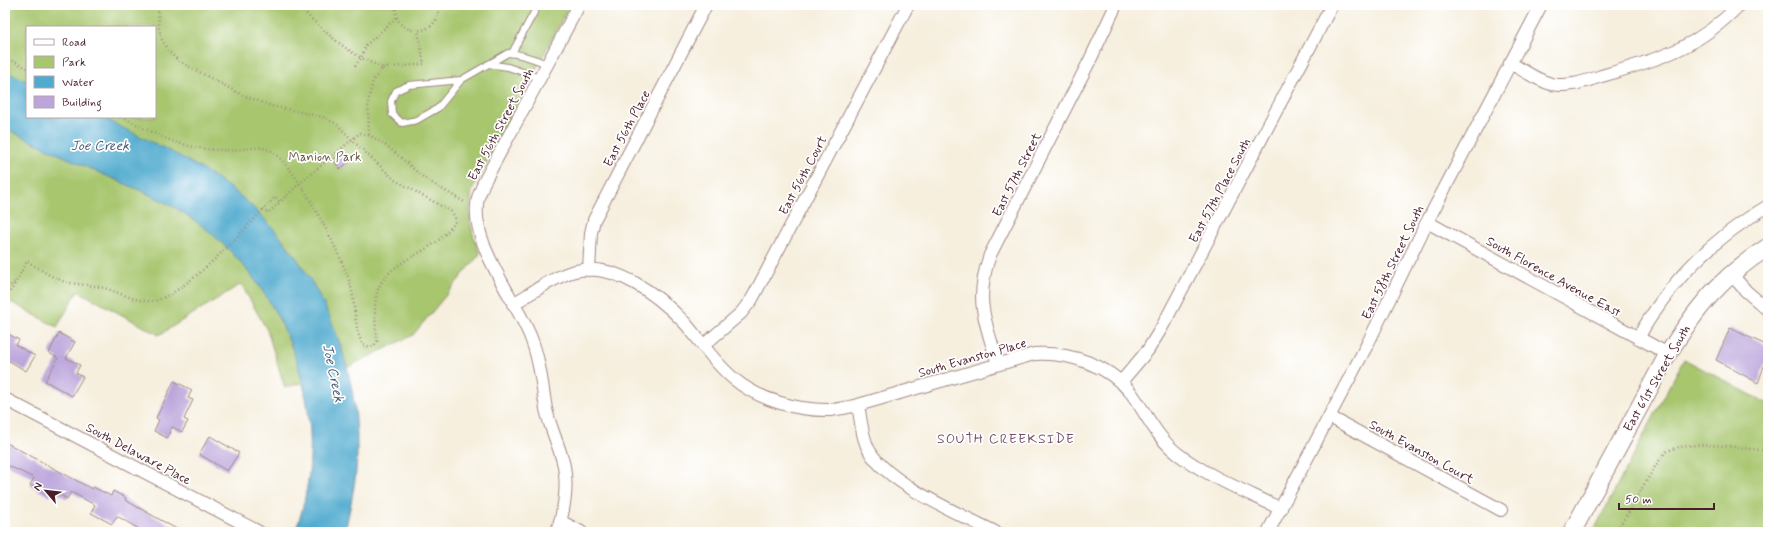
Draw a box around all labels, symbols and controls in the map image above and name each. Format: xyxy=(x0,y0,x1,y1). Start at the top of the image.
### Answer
legend xyxy=(26,26,156,118)
text: Road xyxy=(62,35,86,51)
text: Park xyxy=(62,55,86,71)
street label: East 56th Street South xyxy=(464,65,538,184)
text: Water xyxy=(62,75,94,91)
street label: East 56th Place xyxy=(600,87,655,170)
text: Building xyxy=(62,95,102,112)
street label: East 57th Street xyxy=(989,129,1046,220)
street label: East 56th Court xyxy=(775,133,831,218)
street label: East 57th Place South xyxy=(1185,135,1255,246)
water label: Joe Creek xyxy=(71,137,129,155)
park label: Manion Park xyxy=(288,149,362,166)
street label: East 58th Street South xyxy=(1358,203,1428,323)
street label: South Florence Avenue East xyxy=(1483,233,1624,322)
street label: East 61st Street South xyxy=(1620,322,1695,435)
street label: South Evanston Place xyxy=(916,335,1029,382)
water label: Joe Creek xyxy=(318,343,348,404)
street label: South Evanston Court xyxy=(1366,416,1477,488)
street label: South Delaware Place xyxy=(83,419,194,489)
district label: SOUTH CREEKSIDE xyxy=(937,430,1075,448)
north arrow xyxy=(26,471,66,511)
text: N xyxy=(30,480,46,493)
scale bar xyxy=(1619,485,1714,511)
text: 50 m xyxy=(1625,492,1652,508)

